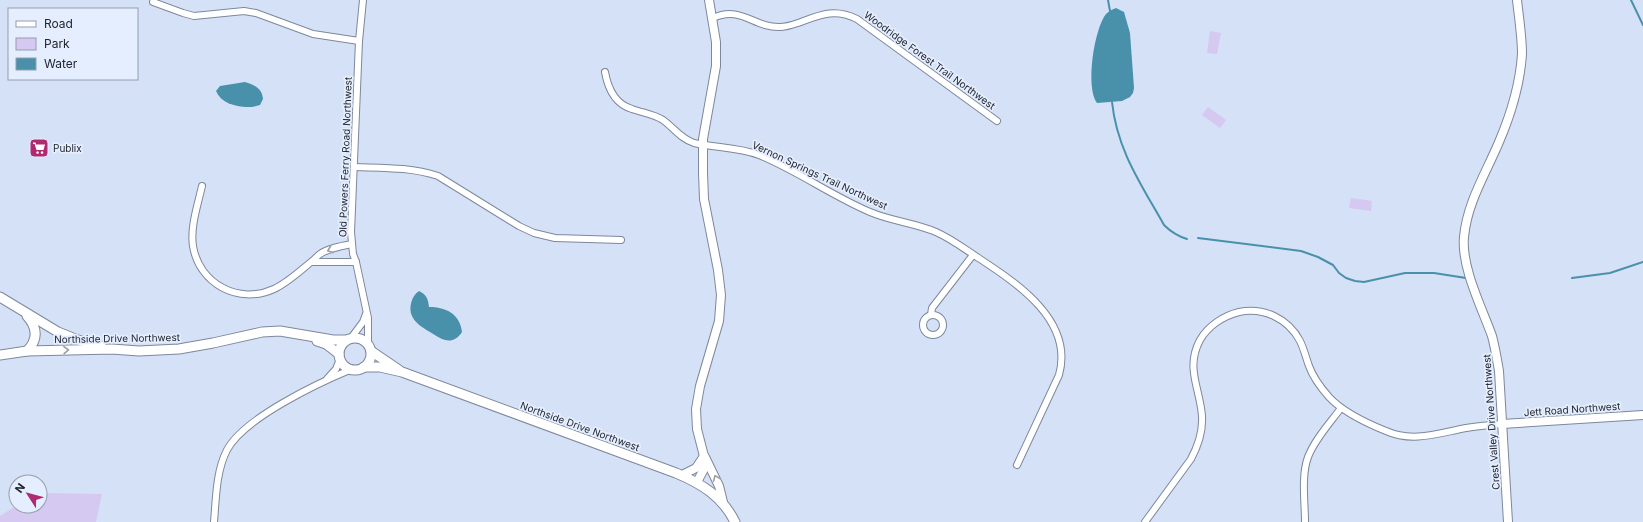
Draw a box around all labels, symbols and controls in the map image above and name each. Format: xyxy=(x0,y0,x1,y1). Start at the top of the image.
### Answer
legend xyxy=(8,8,138,80)
street label: Woodridge Forest Trail Northwest xyxy=(862,8,998,112)
text: Road xyxy=(44,16,73,31)
text: Park xyxy=(44,36,70,51)
text: Water xyxy=(44,56,78,71)
street label: Old Powers Ferry Road Northwest xyxy=(336,76,354,237)
supermarket icon: Publix xyxy=(28,137,50,159)
street label: Vernon Springs Trail Northwest xyxy=(751,138,890,212)
place label: Publix xyxy=(53,142,82,154)
one-way arrow xyxy=(327,245,334,253)
street label: Northside Drive Northwest xyxy=(54,331,181,345)
one-way arrow xyxy=(63,346,69,354)
street label: Crest Valley Drive Northwest xyxy=(1480,353,1502,490)
street label: Northside Drive Northwest xyxy=(519,399,642,453)
street label: Jett Road Northwest xyxy=(1523,400,1621,418)
north arrow xyxy=(8,474,48,514)
one-way arrow xyxy=(712,475,720,482)
text: N xyxy=(12,481,28,496)

